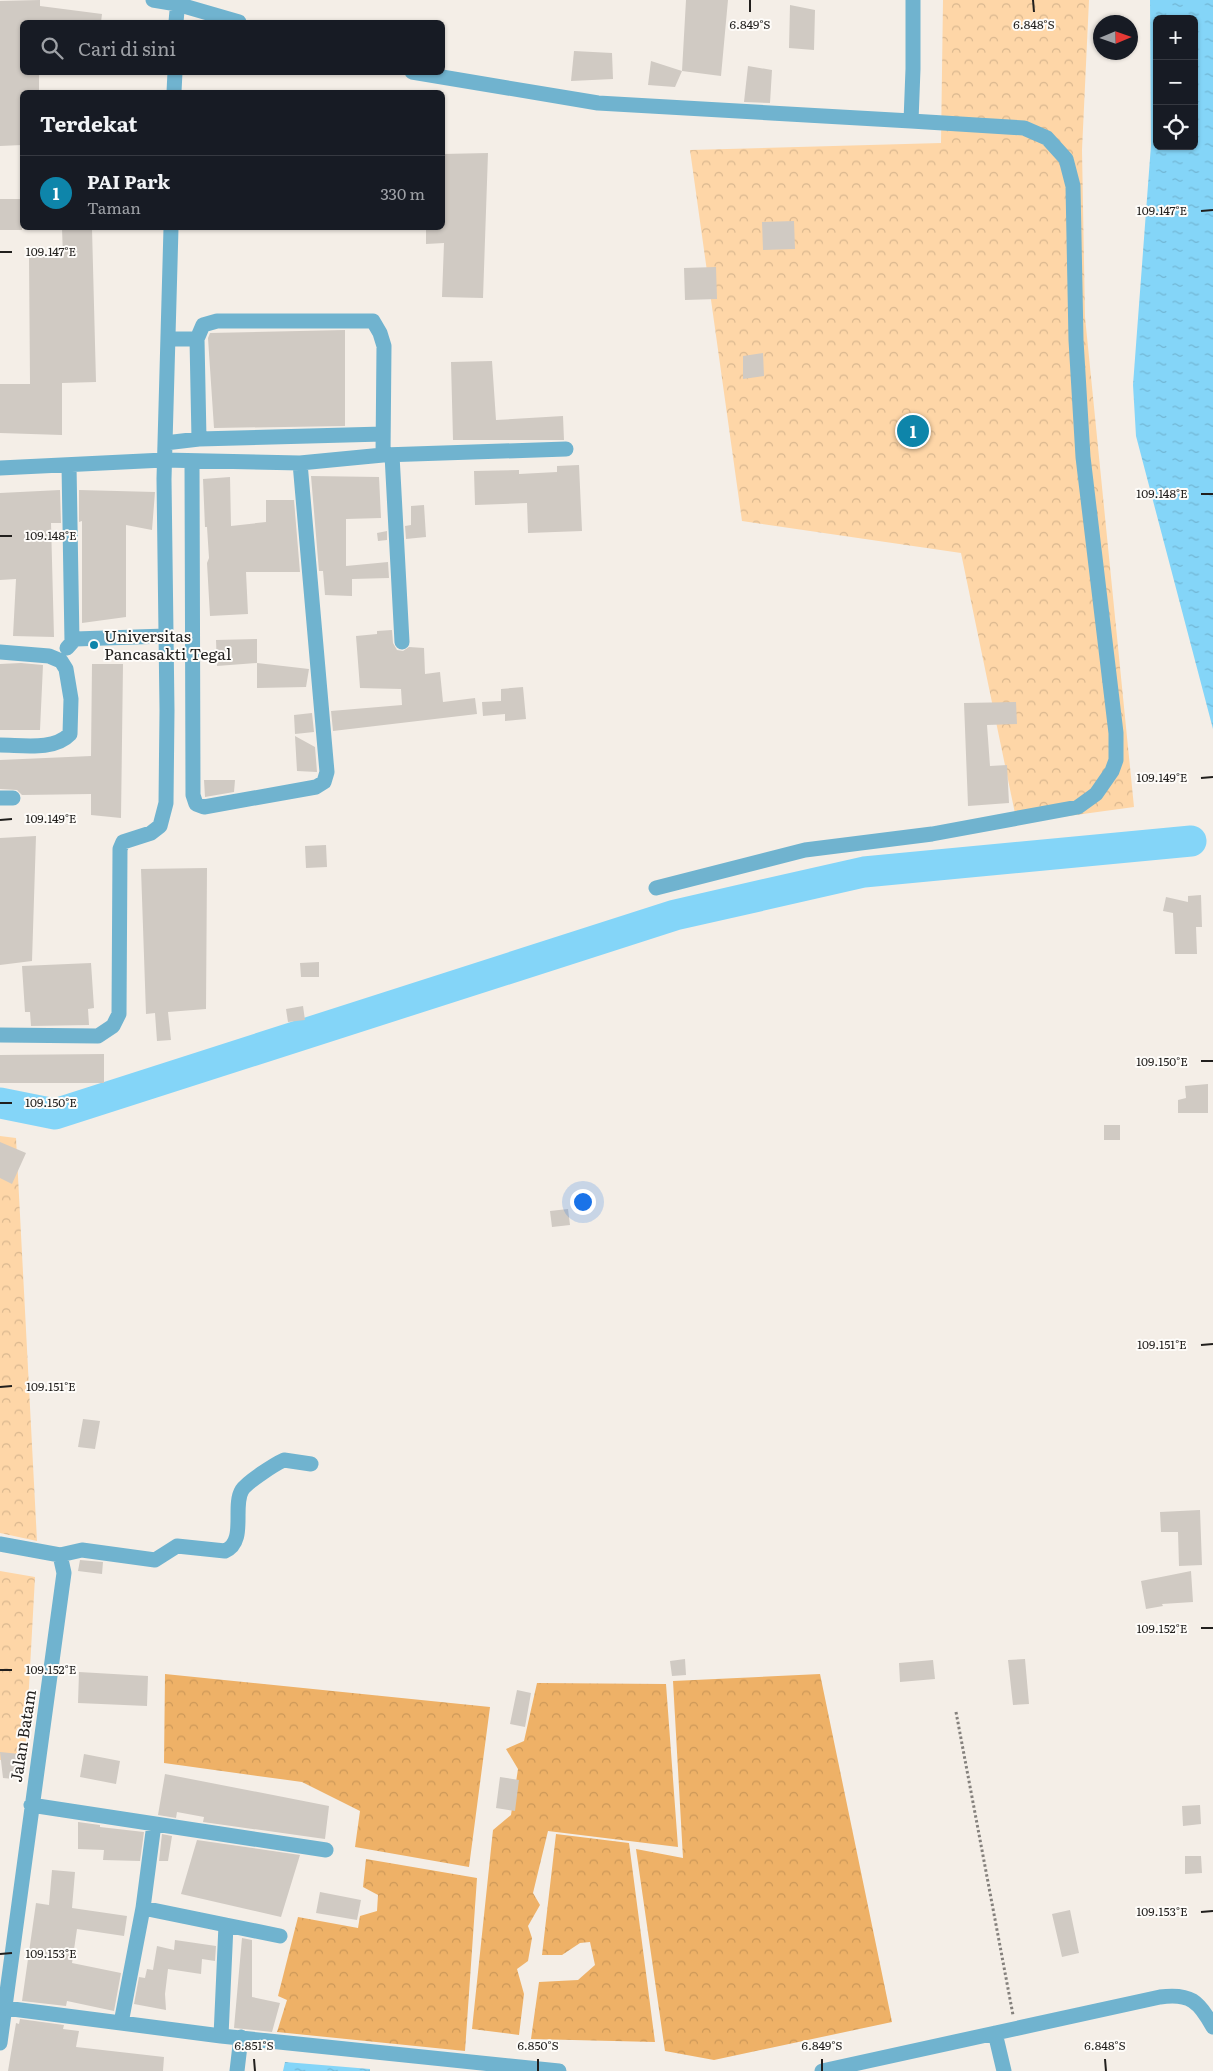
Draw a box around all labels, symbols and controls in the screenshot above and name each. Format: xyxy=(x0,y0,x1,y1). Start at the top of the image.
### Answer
text: 6.849°S xyxy=(729,15,771,33)
text: 6.848°S xyxy=(1013,15,1055,33)
north arrow xyxy=(1093,15,1138,60)
map controls xyxy=(1153,15,1198,150)
button: + xyxy=(1153,15,1198,60)
search box xyxy=(20,20,445,75)
icon: search xyxy=(38,34,66,62)
text: Cari di sini xyxy=(78,34,176,62)
button: − xyxy=(1153,60,1198,105)
button: locate xyxy=(1153,105,1198,150)
text: Terdekat xyxy=(40,107,138,138)
text: PAI Park xyxy=(87,167,170,195)
text: 1 xyxy=(53,181,59,205)
text: 330 m xyxy=(380,181,425,205)
text: Taman xyxy=(87,195,141,219)
text: 109.147°E xyxy=(1137,201,1188,219)
text: 109.147°E xyxy=(26,242,77,260)
pin: 1 xyxy=(897,412,929,450)
text: 109.148°E xyxy=(1136,484,1188,502)
text: 109.148°E xyxy=(25,526,77,544)
place label: Universitas Pancasakti Tegal xyxy=(104,623,231,665)
marker: Universitas Pancasakti Tegal xyxy=(88,639,100,651)
text: 109.149°E xyxy=(1137,768,1188,786)
text: 109.149°E xyxy=(26,809,77,827)
text: 109.150°E xyxy=(1136,1052,1188,1070)
text: 109.150°E xyxy=(25,1093,77,1111)
your location xyxy=(570,1189,596,1215)
text: 109.151°E xyxy=(1137,1335,1187,1353)
text: 109.151°E xyxy=(26,1377,76,1395)
text: 109.152°E xyxy=(1137,1619,1188,1637)
text: 109.152°E xyxy=(26,1660,77,1678)
street label: Jalan Batam xyxy=(3,1687,41,1784)
text: 109.153°E xyxy=(1136,1902,1188,1920)
text: 109.153°E xyxy=(25,1944,77,1962)
text: 6.851°S xyxy=(234,2036,274,2054)
text: 6.850°S xyxy=(517,2036,559,2054)
text: 6.849°S xyxy=(801,2036,843,2054)
text: 6.848°S xyxy=(1084,2036,1126,2054)

